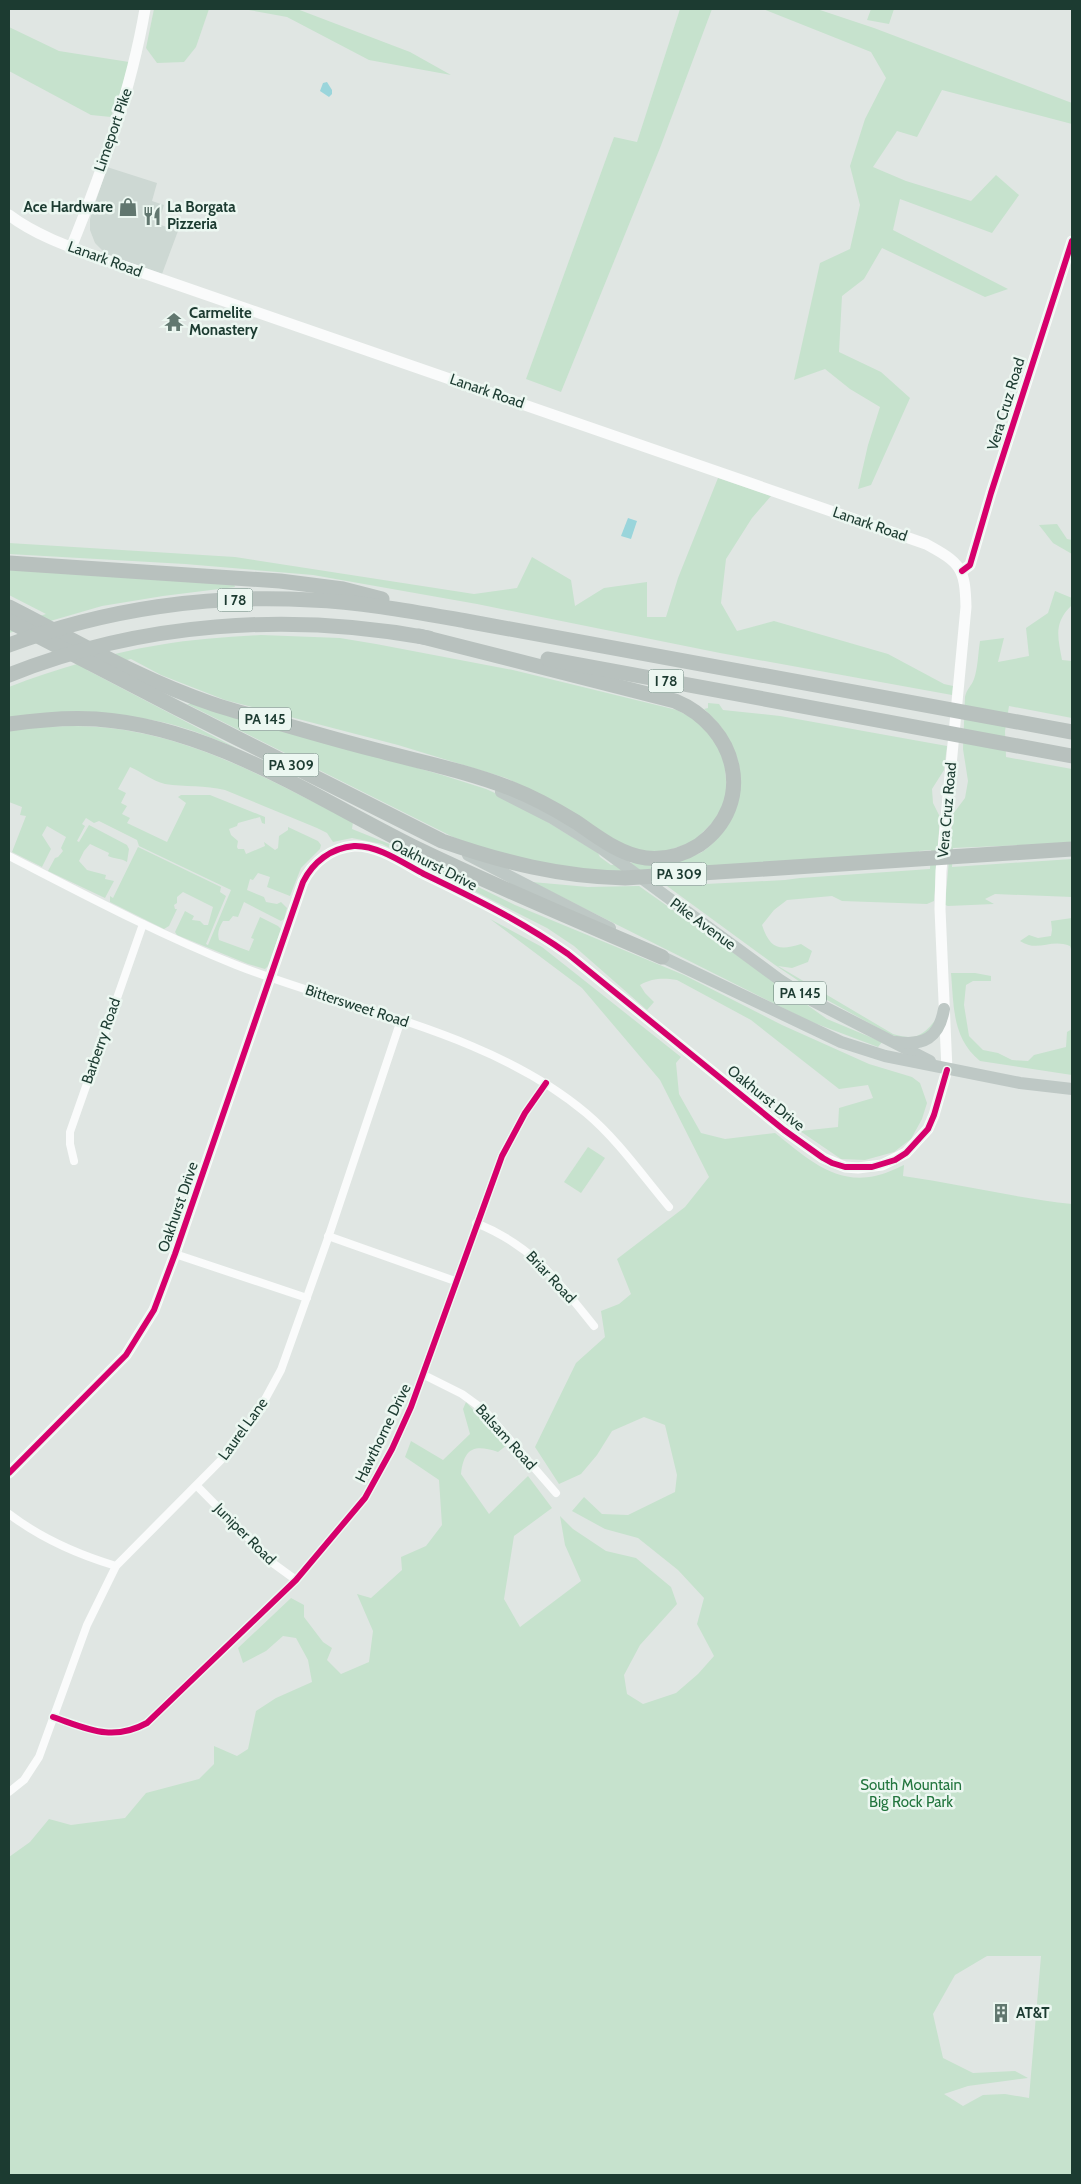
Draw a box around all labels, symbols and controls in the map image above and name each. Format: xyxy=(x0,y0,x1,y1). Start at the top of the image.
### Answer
street label: Limeport Pike xyxy=(90,86,136,174)
shop icon: Ace Hardware xyxy=(117,196,139,218)
place label: Ace Hardware xyxy=(23,198,113,216)
place label: La Borgata Pizzeria xyxy=(167,198,236,233)
restaurant icon: La Borgata Pizzeria xyxy=(141,205,163,227)
street label: Lanark Road xyxy=(65,237,145,281)
place label: Carmelite Monastery xyxy=(189,304,259,339)
temple icon: Carmelite Monastery xyxy=(163,311,185,333)
street label: Vera Cruz Road xyxy=(983,356,1029,452)
street label: Lanark Road xyxy=(447,370,527,412)
street label: Lanark Road xyxy=(830,503,910,545)
road number: I 78 xyxy=(218,588,252,612)
road number: I 78 xyxy=(648,669,684,692)
road number: PA 145 xyxy=(239,708,291,731)
road number: PA 309 xyxy=(264,754,318,776)
street label: Vera Cruz Road xyxy=(934,761,960,859)
street label: Oakhurst Drive xyxy=(388,836,480,895)
road number: PA 309 xyxy=(652,862,706,886)
street label: Pike Avenue xyxy=(667,894,740,954)
street label: Bittersweet Road xyxy=(303,981,411,1031)
road number: PA 145 xyxy=(774,981,826,1004)
street label: Barberry Road xyxy=(78,996,124,1086)
street label: Oakhurst Drive xyxy=(724,1061,809,1135)
street label: Oakhurst Drive xyxy=(154,1159,202,1255)
street label: Briar Road xyxy=(522,1247,580,1307)
street label: Hawthorne Drive xyxy=(351,1380,415,1485)
street label: Laurel Lane xyxy=(214,1394,272,1464)
street label: Balsam Road xyxy=(472,1400,540,1474)
street label: Juniper Road xyxy=(210,1499,280,1569)
park label: South Mountain Big Rock Park xyxy=(860,1776,962,1811)
building icon: AT&T xyxy=(990,2002,1012,2024)
place label: AT&T xyxy=(1016,2004,1050,2022)

